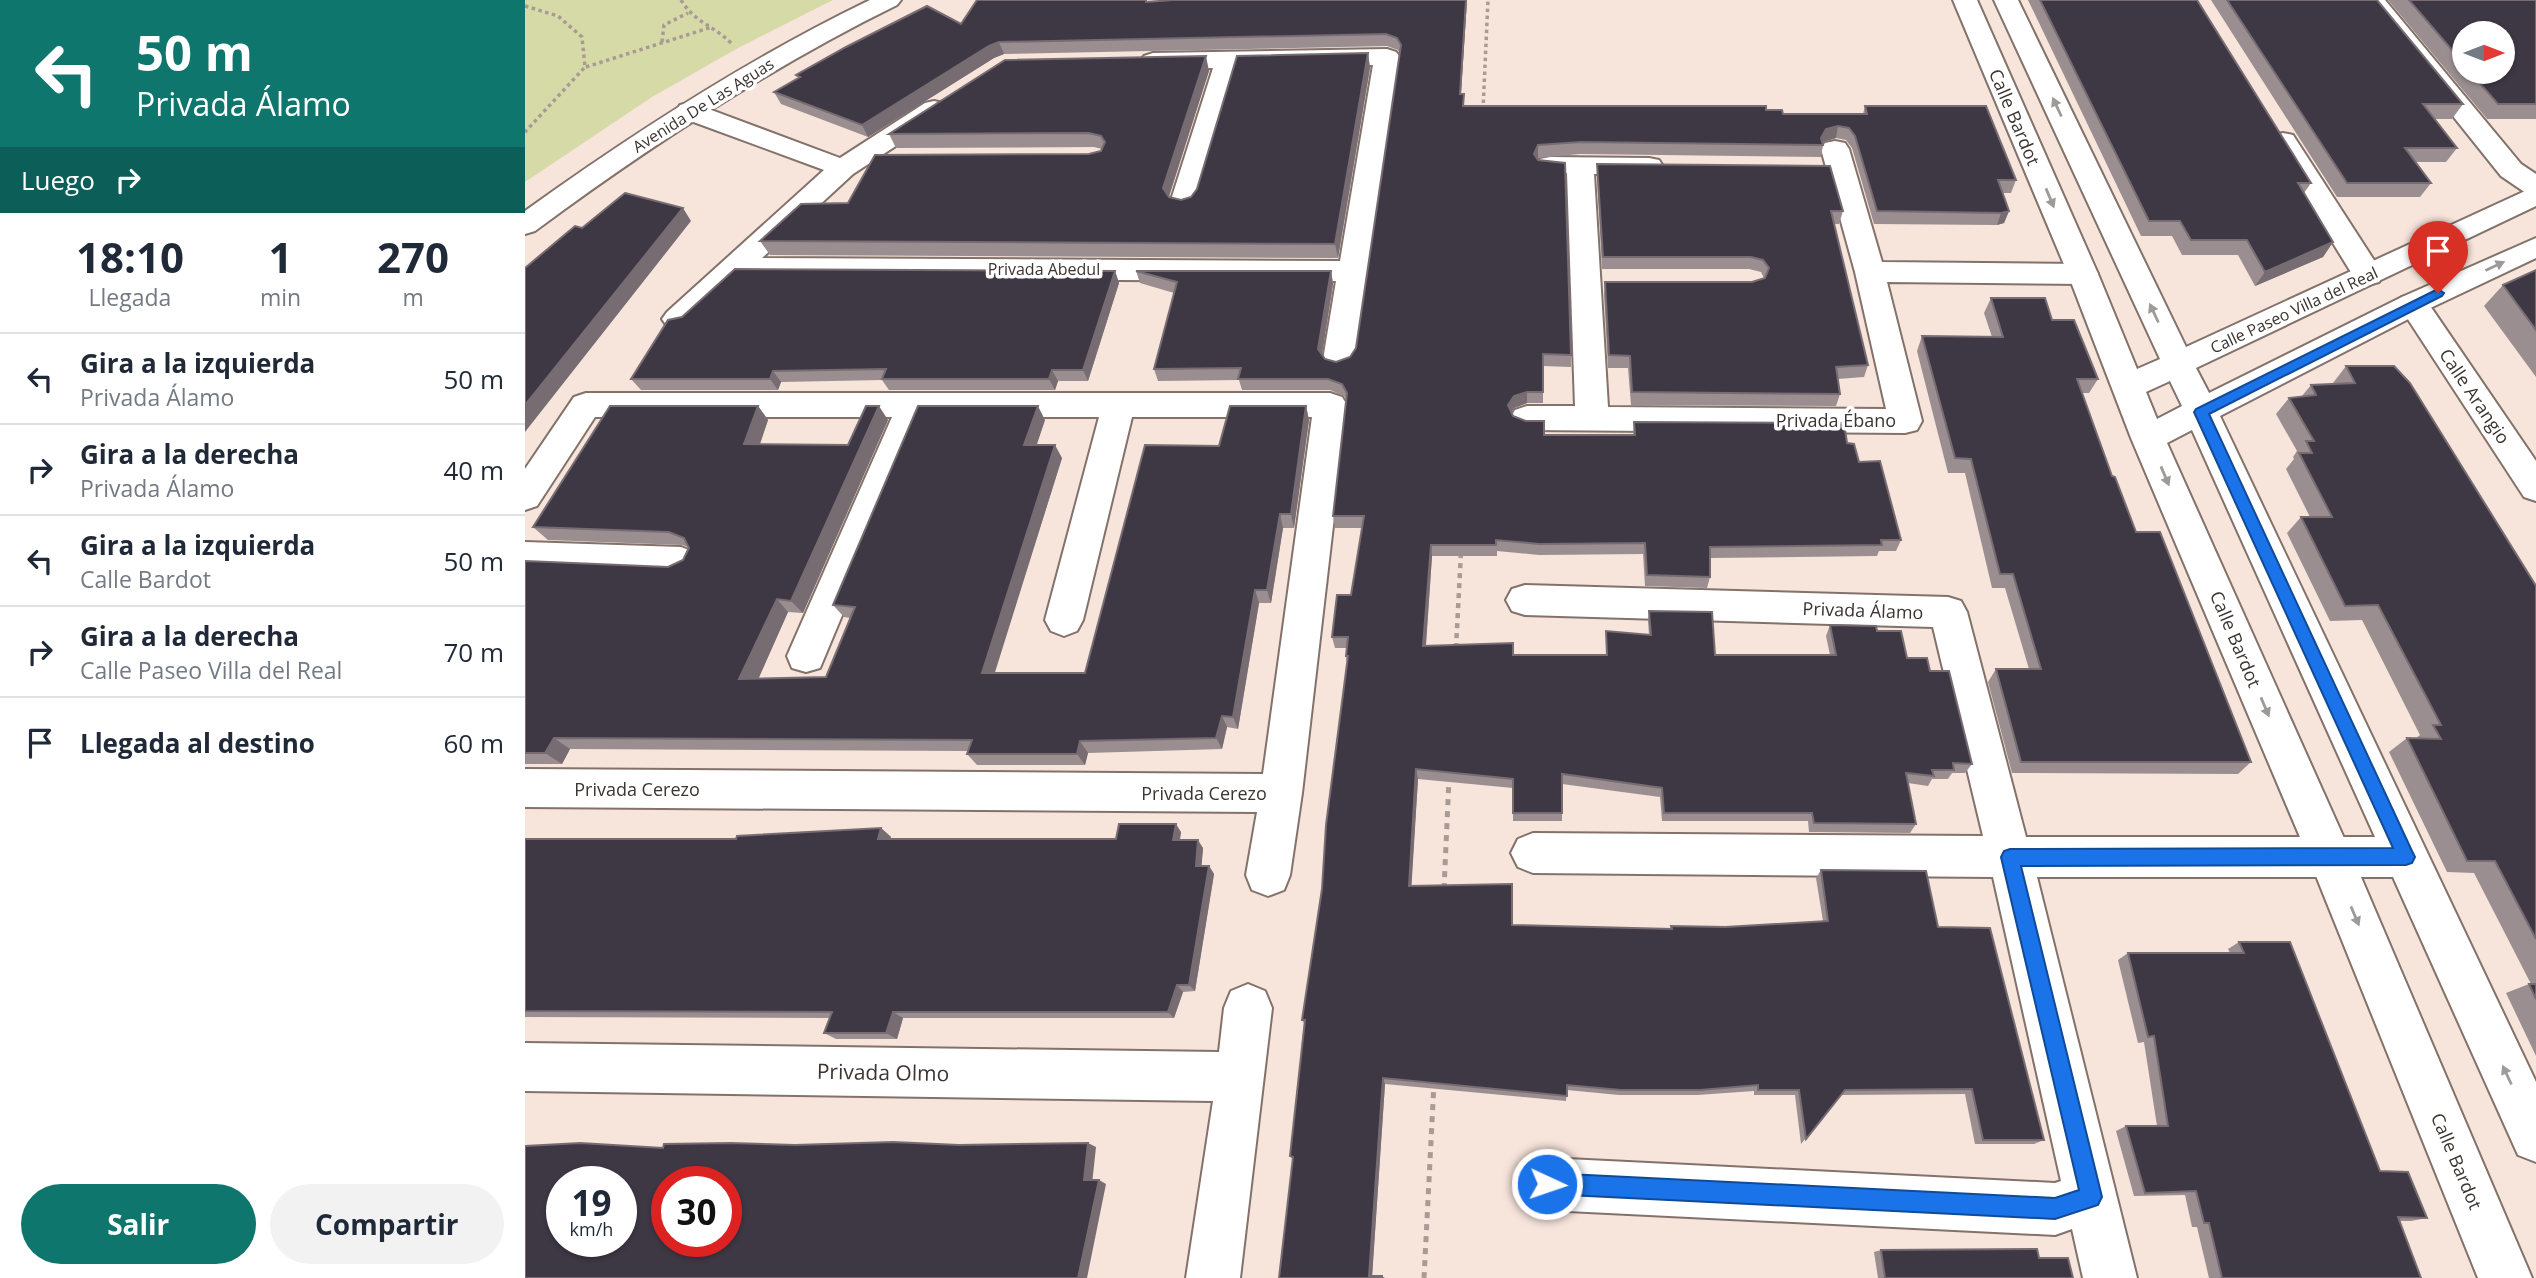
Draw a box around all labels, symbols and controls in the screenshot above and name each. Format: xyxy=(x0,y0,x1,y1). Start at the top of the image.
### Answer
text: 50 m xyxy=(136,19,253,85)
north arrow xyxy=(2452,21,2515,84)
map controls xyxy=(2452,21,2515,84)
icon: left xyxy=(21,28,112,119)
street label: Avenida De Las Aguas xyxy=(628,53,778,157)
street label: Calle Bardot xyxy=(1984,65,2046,169)
text: Privada Álamo xyxy=(136,82,351,125)
one-way arrow xyxy=(2051,97,2062,117)
icon: right xyxy=(109,161,147,199)
text: Luego xyxy=(21,162,95,198)
one-way arrow xyxy=(2045,187,2056,208)
pin xyxy=(2408,221,2468,293)
text: 18:10 xyxy=(76,228,184,285)
text: 1 xyxy=(268,228,293,285)
text: 270 xyxy=(377,228,449,285)
icon: arrive xyxy=(2419,232,2457,270)
street label: Privada Abedul xyxy=(988,258,1100,280)
one-way arrow xyxy=(2485,260,2505,272)
street label: Calle Paseo Villa del Real xyxy=(2207,261,2381,359)
text: Llegada xyxy=(89,281,171,313)
text: min xyxy=(260,281,301,313)
text: m xyxy=(402,281,424,313)
one-way arrow xyxy=(2148,303,2159,323)
street label: Calle Arangio xyxy=(2434,344,2516,448)
text: Gira a la izquierda xyxy=(80,345,315,381)
icon: left xyxy=(21,360,59,398)
text: 50 m xyxy=(443,361,504,397)
text: Privada Álamo xyxy=(80,381,234,413)
street label: Privada Ébano xyxy=(1776,408,1896,432)
text: Gira a la derecha xyxy=(80,436,299,472)
icon: right xyxy=(21,451,59,489)
text: 40 m xyxy=(443,452,504,488)
one-way arrow xyxy=(2159,466,2171,486)
text: Privada Álamo xyxy=(80,472,234,504)
text: Gira a la izquierda xyxy=(80,527,315,563)
icon: left xyxy=(21,542,59,580)
text: 50 m xyxy=(443,543,504,579)
text: Calle Bardot xyxy=(80,563,211,595)
street label: Calle Bardot xyxy=(2205,587,2267,691)
street label: Privada Álamo xyxy=(1802,596,1924,624)
text: Gira a la derecha xyxy=(80,618,299,654)
icon: right xyxy=(21,633,59,671)
text: 70 m xyxy=(443,634,504,670)
text: Calle Paseo Villa del Real xyxy=(80,654,342,686)
one-way arrow xyxy=(2259,697,2271,717)
icon: arrive xyxy=(21,724,59,762)
text: Llegada al destino xyxy=(80,725,315,761)
text: 60 m xyxy=(443,725,504,761)
street label: Privada Cerezo xyxy=(574,777,700,801)
street label: Privada Cerezo xyxy=(1141,781,1267,805)
one-way arrow xyxy=(2349,906,2360,927)
street label: Privada Olmo xyxy=(817,1057,949,1087)
one-way arrow xyxy=(2501,1065,2513,1085)
street label: Calle Bardot xyxy=(2426,1109,2488,1213)
position arrow xyxy=(1510,1147,1584,1221)
speed limit sign: 30 xyxy=(651,1166,742,1257)
text: 19 xyxy=(571,1179,612,1226)
button: Salir xyxy=(21,1184,256,1264)
button: Compartir xyxy=(270,1184,504,1264)
text: km/h xyxy=(570,1217,613,1241)

